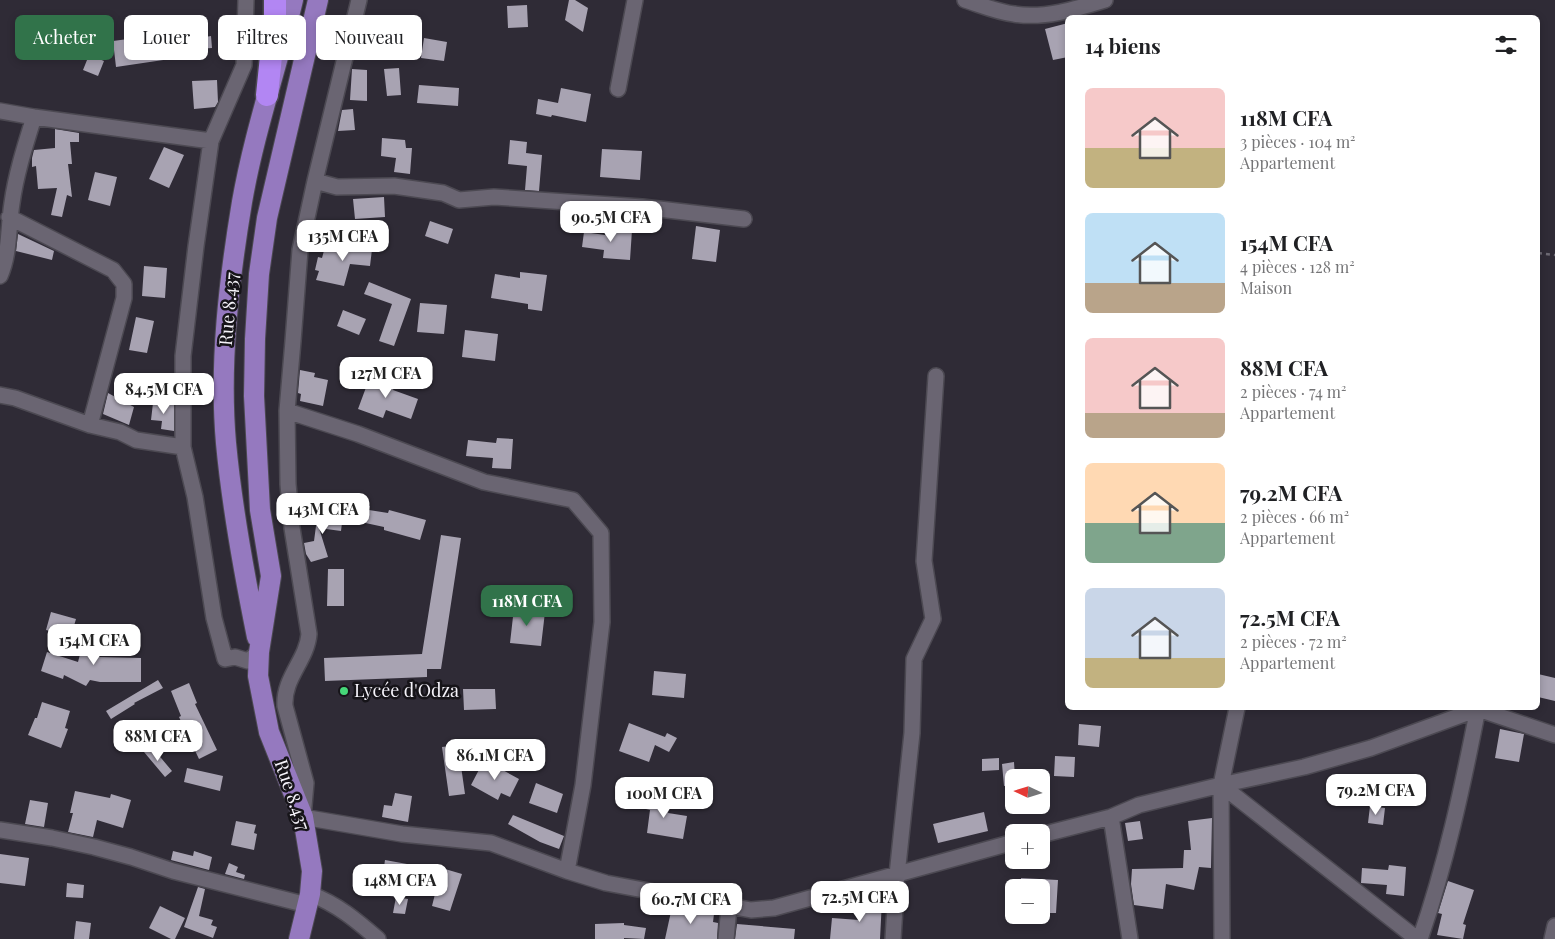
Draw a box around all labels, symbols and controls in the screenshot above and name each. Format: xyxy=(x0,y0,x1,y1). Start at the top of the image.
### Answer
chip: Acheter xyxy=(15,15,114,60)
chip: Louer xyxy=(124,15,208,60)
chip: Filtres xyxy=(218,15,306,60)
chip: Nouveau xyxy=(316,15,422,60)
text: 14 biens xyxy=(1085,31,1161,59)
icon: filters xyxy=(1492,31,1520,59)
text: 118M CFA xyxy=(1240,103,1332,131)
icon: home xyxy=(1125,108,1185,168)
text: 3 pièces · 104 m² xyxy=(1240,131,1356,152)
text: Appartement xyxy=(1240,152,1335,173)
pin: 90.5M CFA xyxy=(554,200,668,243)
text: 90.5M CFA xyxy=(571,206,651,227)
pin: 135M CFA xyxy=(291,220,395,262)
text: 135M CFA xyxy=(308,225,378,246)
text: 154M CFA xyxy=(1240,228,1333,256)
icon: home xyxy=(1125,233,1185,293)
text: 4 pièces · 128 m² xyxy=(1240,256,1355,277)
street label: Rue 8.437 xyxy=(213,271,243,347)
text: Maison xyxy=(1240,277,1292,298)
text: 88M CFA xyxy=(1240,353,1328,381)
pin: 127M CFA xyxy=(334,356,438,399)
icon: home xyxy=(1125,358,1185,418)
text: 127M CFA xyxy=(351,362,421,383)
pin: 84.5M CFA xyxy=(107,372,221,415)
text: 84.5M CFA xyxy=(125,378,203,399)
text: 2 pièces · 74 m² xyxy=(1240,381,1346,402)
text: Appartement xyxy=(1240,402,1335,423)
text: 79.2M CFA xyxy=(1240,478,1342,506)
icon: home xyxy=(1125,483,1185,543)
pin: 143M CFA xyxy=(271,492,375,535)
text: 143M CFA xyxy=(287,498,359,519)
text: 2 pièces · 66 m² xyxy=(1240,506,1349,527)
text: Appartement xyxy=(1240,527,1335,548)
pin: 118M CFA xyxy=(475,584,579,627)
text: 118M CFA xyxy=(492,590,562,611)
text: 72.5M CFA xyxy=(1240,603,1340,631)
icon: home xyxy=(1125,608,1185,668)
pin: 154M CFA xyxy=(42,624,146,666)
text: 154M CFA xyxy=(59,629,129,650)
text: 2 pièces · 72 m² xyxy=(1240,631,1347,652)
text: Appartement xyxy=(1240,652,1335,673)
place label: Lycée d'Odza xyxy=(354,678,459,702)
marker: Lycée d'Odza xyxy=(338,685,350,697)
pin: 88M CFA xyxy=(112,720,204,762)
text: 88M CFA xyxy=(124,725,192,746)
pin: 86.1M CFA xyxy=(438,738,552,781)
text: 86.1M CFA xyxy=(456,744,534,765)
street label: Rue 8.437 xyxy=(270,756,316,834)
north arrow xyxy=(1005,769,1050,814)
map controls xyxy=(1005,769,1050,924)
pin: 79.2M CFA xyxy=(1319,774,1433,816)
pin: 100M CFA xyxy=(612,776,716,819)
text: 79.2M CFA xyxy=(1337,779,1415,800)
text: 100M CFA xyxy=(626,782,702,803)
button: + xyxy=(1005,824,1050,869)
pin: 148M CFA xyxy=(348,864,452,906)
text: 148M CFA xyxy=(364,869,436,890)
button: − xyxy=(1005,879,1050,924)
pin: 72.5M CFA xyxy=(803,880,917,923)
pin: 60.7M CFA xyxy=(634,882,748,925)
text: 72.5M CFA xyxy=(822,886,898,907)
text: 60.7M CFA xyxy=(651,888,731,909)

